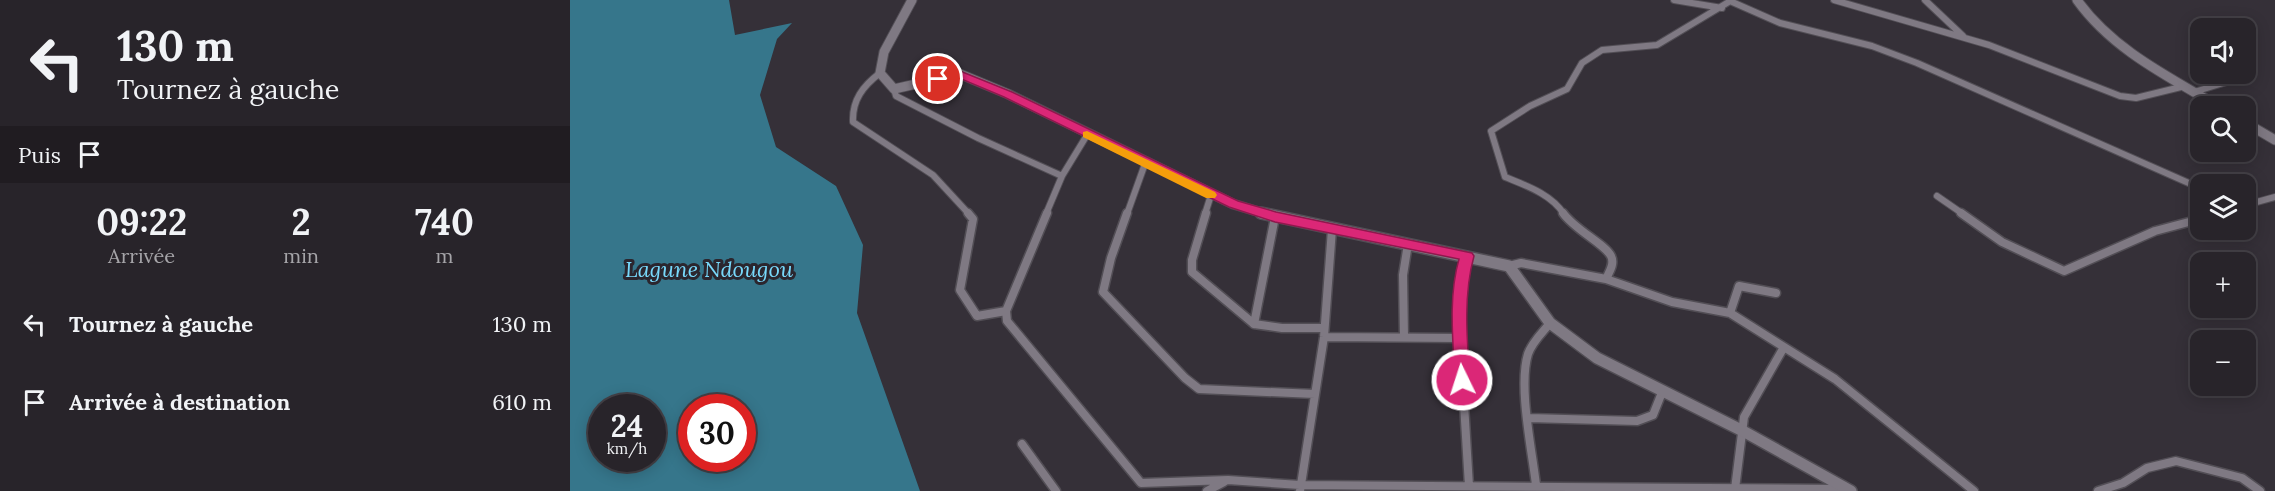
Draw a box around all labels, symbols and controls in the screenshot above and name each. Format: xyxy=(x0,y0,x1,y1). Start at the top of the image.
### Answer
map controls xyxy=(2190,18,2256,396)
button: sound xyxy=(2190,18,2256,84)
text: 130 m xyxy=(117,19,234,73)
icon: left xyxy=(18,24,96,102)
pin xyxy=(912,53,963,104)
icon: arrive xyxy=(921,62,954,95)
text: Tournez à gauche xyxy=(117,72,340,106)
button: search xyxy=(2190,96,2256,162)
icon: arrive xyxy=(73,138,106,171)
text: Puis xyxy=(18,141,61,169)
button: layers xyxy=(2190,174,2256,240)
text: 09:22 xyxy=(96,199,187,245)
text: 2 xyxy=(291,199,311,245)
text: 740 xyxy=(415,199,474,245)
text: Arrivée xyxy=(108,243,175,268)
text: min xyxy=(283,243,319,268)
text: m xyxy=(435,243,453,268)
button: + xyxy=(2190,252,2256,318)
water label: Lagune Ndougou xyxy=(625,255,793,283)
icon: left xyxy=(18,308,51,341)
text: Tournez à gauche xyxy=(69,310,253,338)
text: 130 m xyxy=(493,310,552,338)
button: − xyxy=(2190,330,2256,396)
position arrow xyxy=(1430,348,1494,412)
icon: arrive xyxy=(18,386,51,419)
text: Arrivée à destination xyxy=(69,388,290,416)
text: 610 m xyxy=(492,388,552,416)
speed limit sign: 30 xyxy=(678,394,756,472)
text: 24 xyxy=(611,407,643,445)
text: km/h xyxy=(607,439,647,458)

